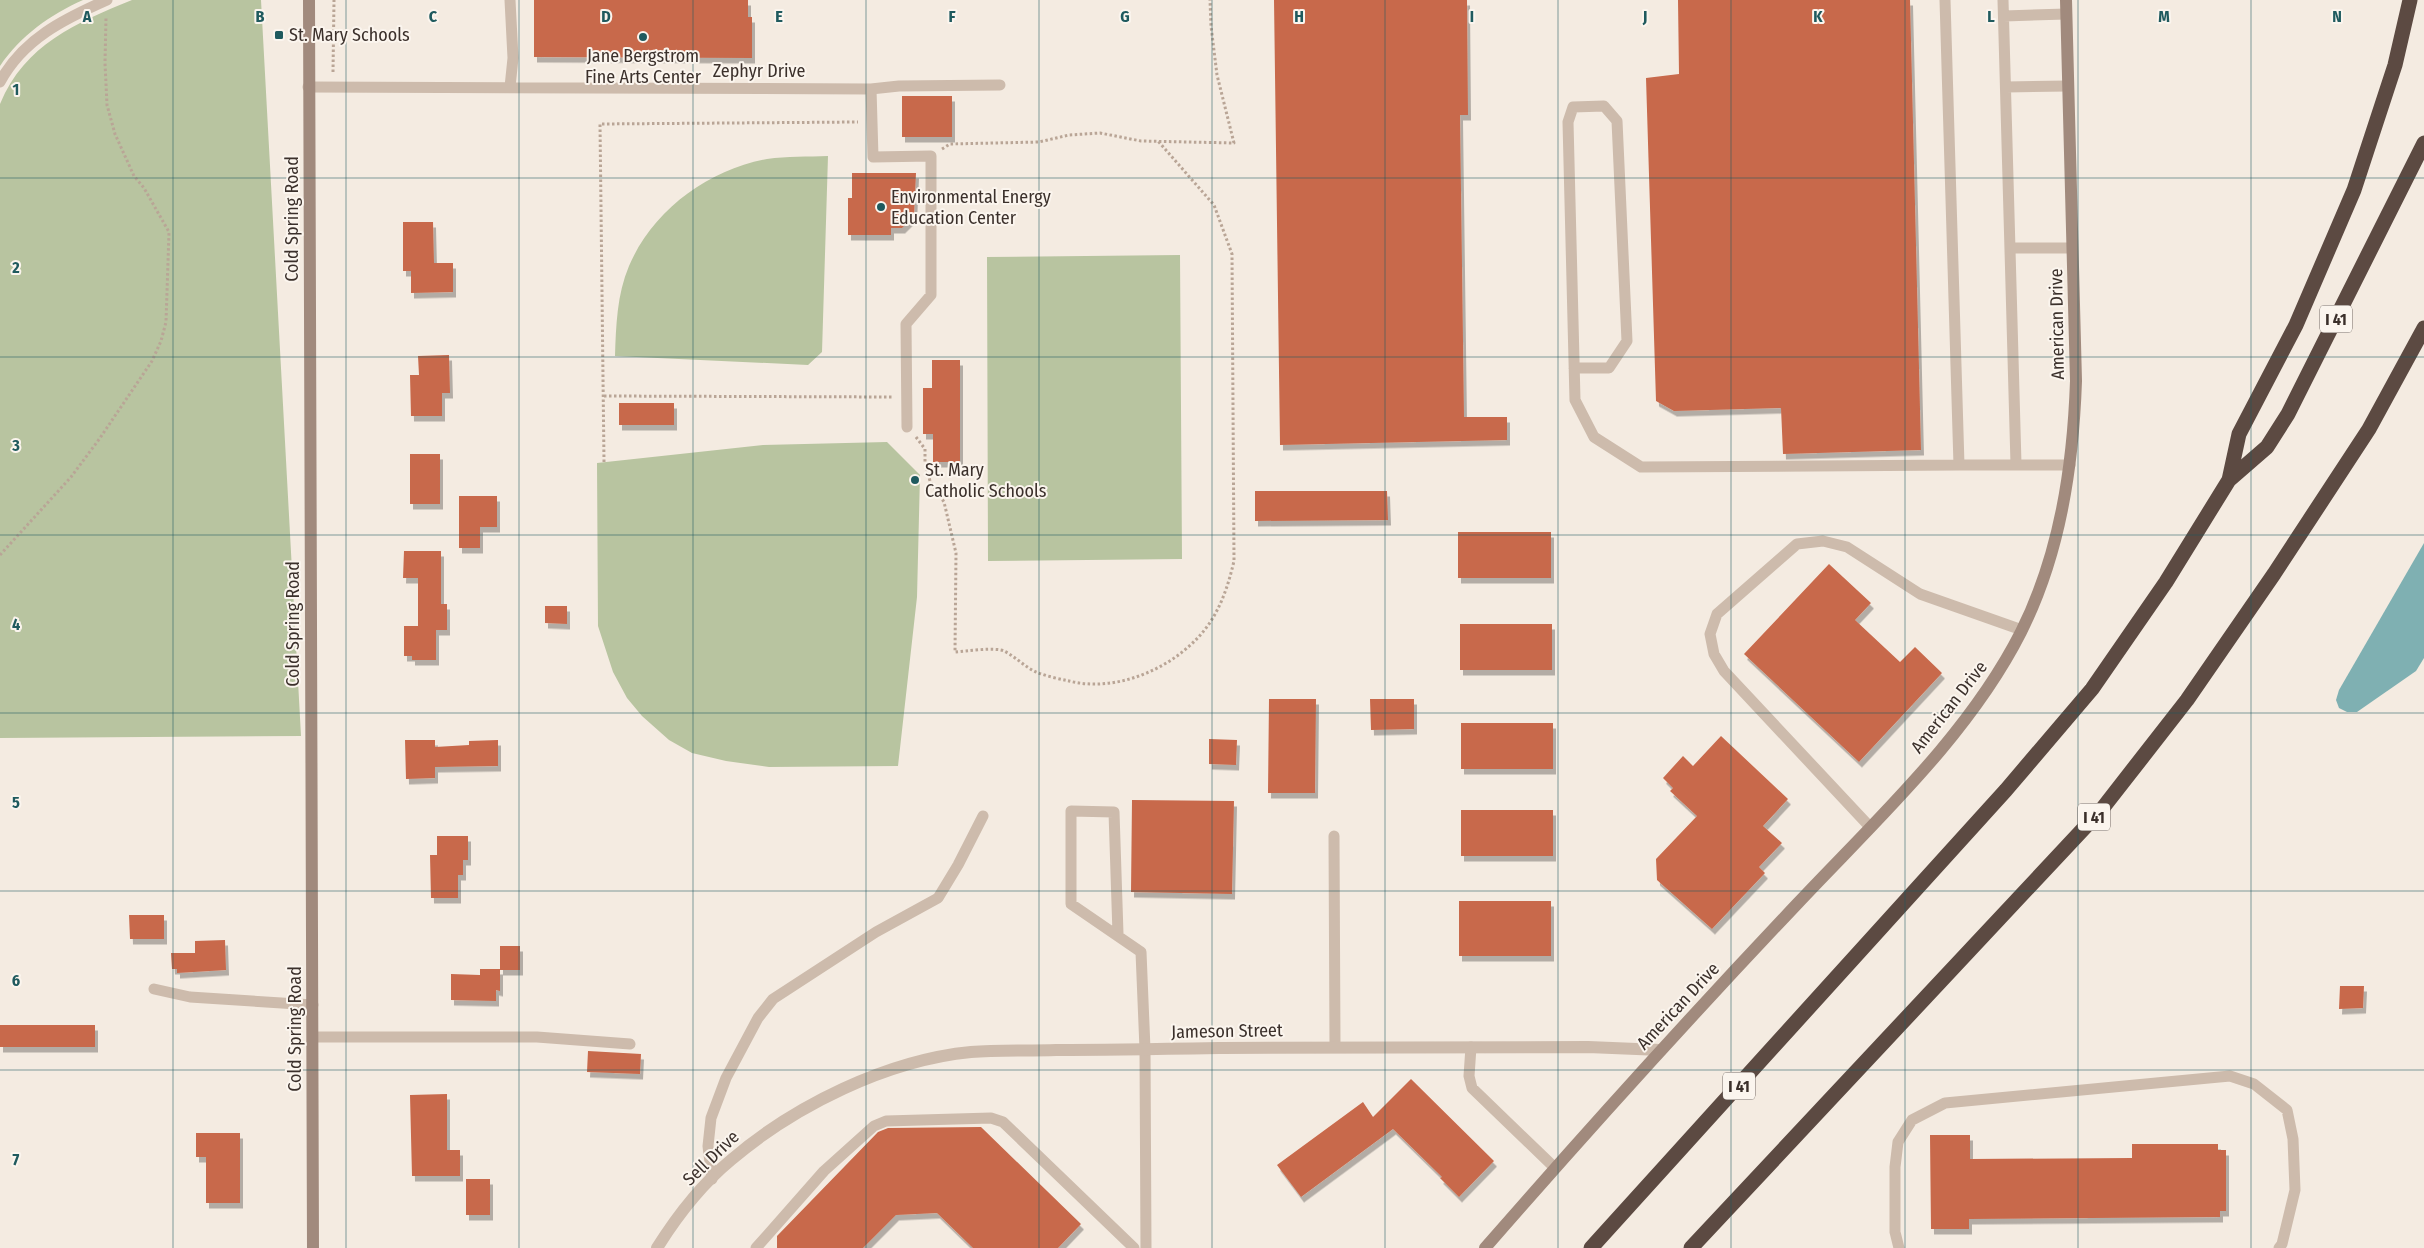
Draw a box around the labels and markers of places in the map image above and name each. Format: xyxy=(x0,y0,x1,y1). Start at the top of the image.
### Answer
place label: St. Mary Schools xyxy=(289,24,410,46)
marker: St. Mary Schools xyxy=(273,29,285,41)
marker: Jane Bergstrom Fine Arts Center xyxy=(637,31,649,43)
place label: Jane Bergstrom Fine Arts Center xyxy=(585,45,702,88)
place label: Environmental Energy Education Center xyxy=(891,186,1051,229)
marker: Environmental Energy Education Center xyxy=(875,201,887,213)
place label: St. Mary Catholic Schools xyxy=(925,459,1047,502)
marker: St. Mary Catholic Schools xyxy=(909,474,921,486)

